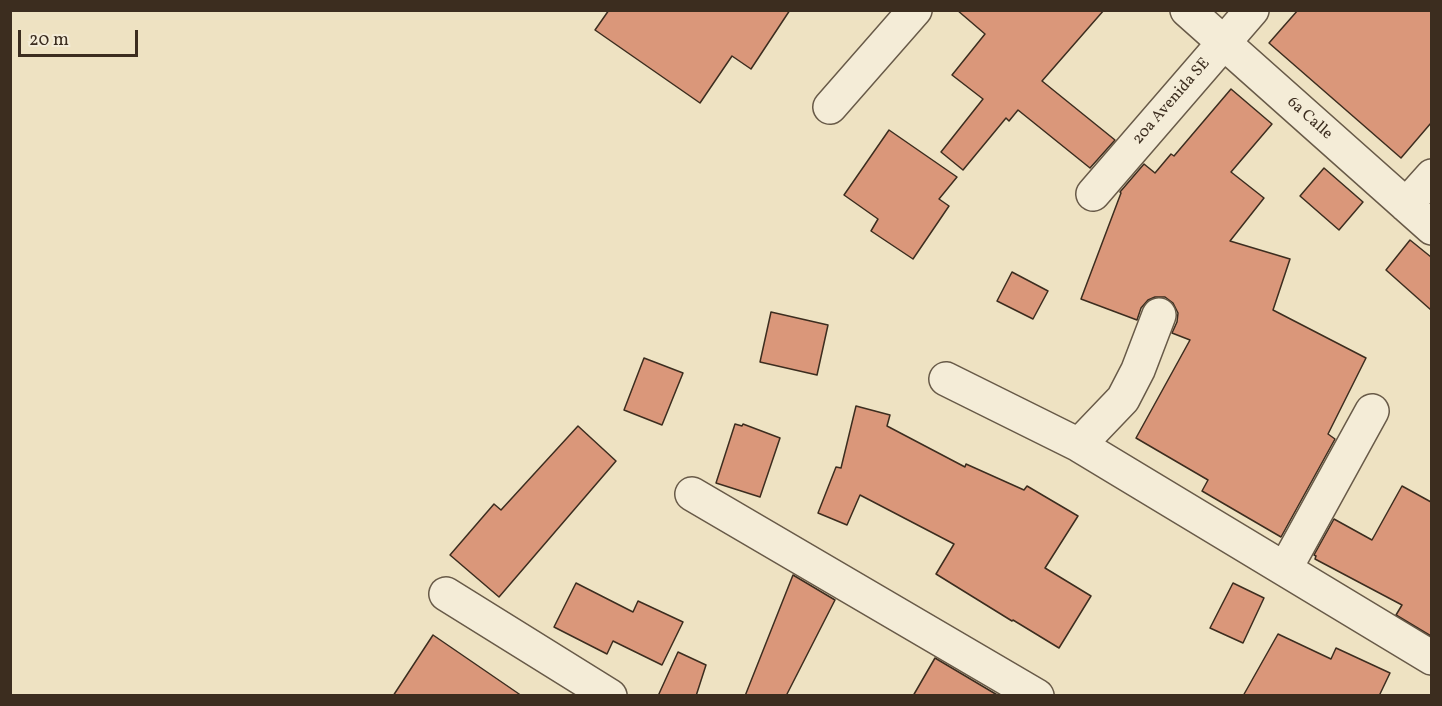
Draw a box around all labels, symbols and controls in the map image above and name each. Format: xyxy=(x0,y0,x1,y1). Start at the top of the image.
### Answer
scale bar xyxy=(21,18,141,56)
text: 20 m xyxy=(29,28,69,53)
street label: 20a Avenida SE xyxy=(1129,55,1215,149)
street label: 6a Calle xyxy=(1282,94,1336,144)

